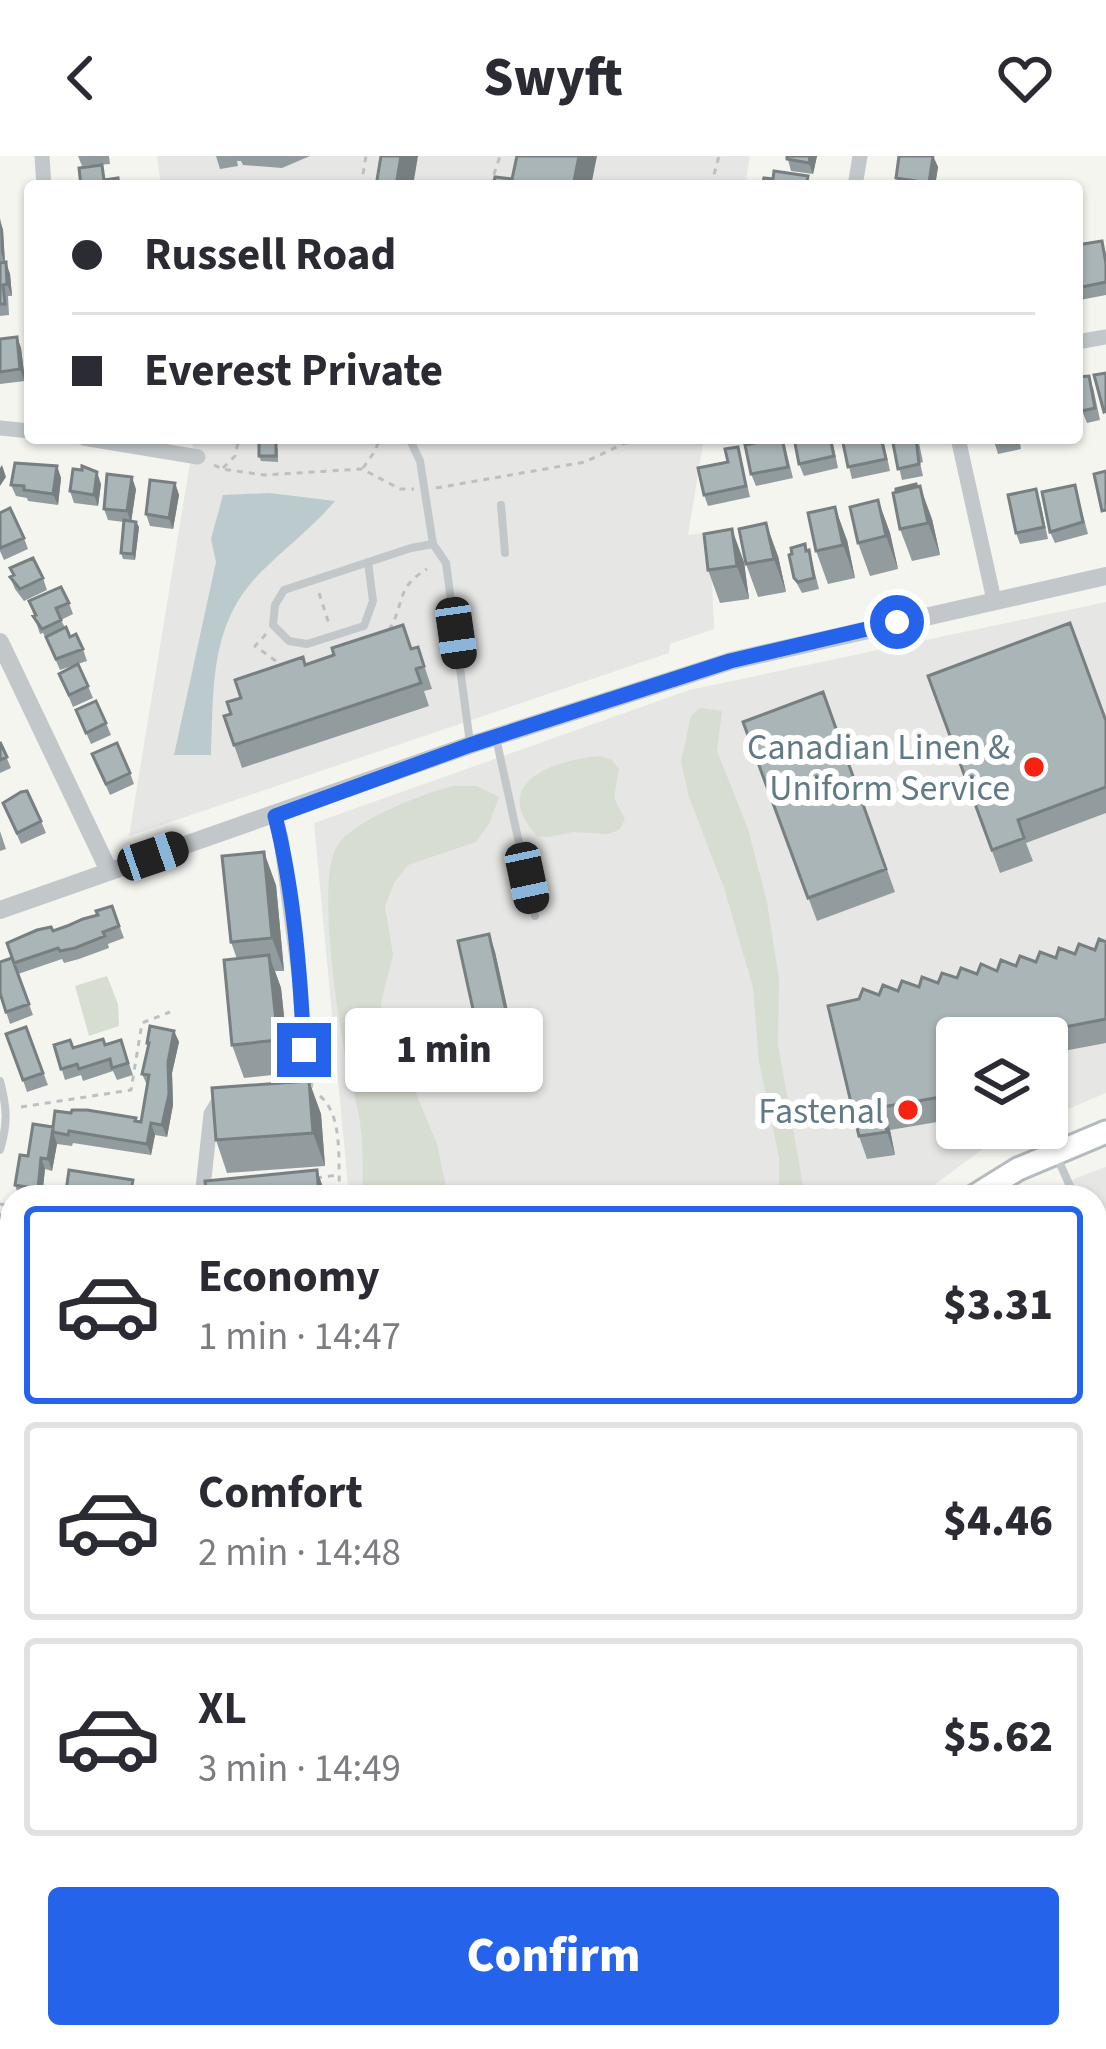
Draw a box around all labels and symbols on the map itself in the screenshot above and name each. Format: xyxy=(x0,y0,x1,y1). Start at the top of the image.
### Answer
car xyxy=(433,595,479,671)
route start xyxy=(870,595,924,649)
place label: Canadian Linen & Uniform Service xyxy=(747,722,1010,814)
marker: Canadian Linen & Uniform Service xyxy=(1021,754,1047,780)
car xyxy=(113,827,193,885)
car xyxy=(502,839,552,917)
callout: 1 min xyxy=(346,1008,544,1092)
route end xyxy=(277,1023,331,1077)
place label: Fastenal xyxy=(758,1086,884,1137)
marker: Fastenal xyxy=(895,1097,921,1123)

